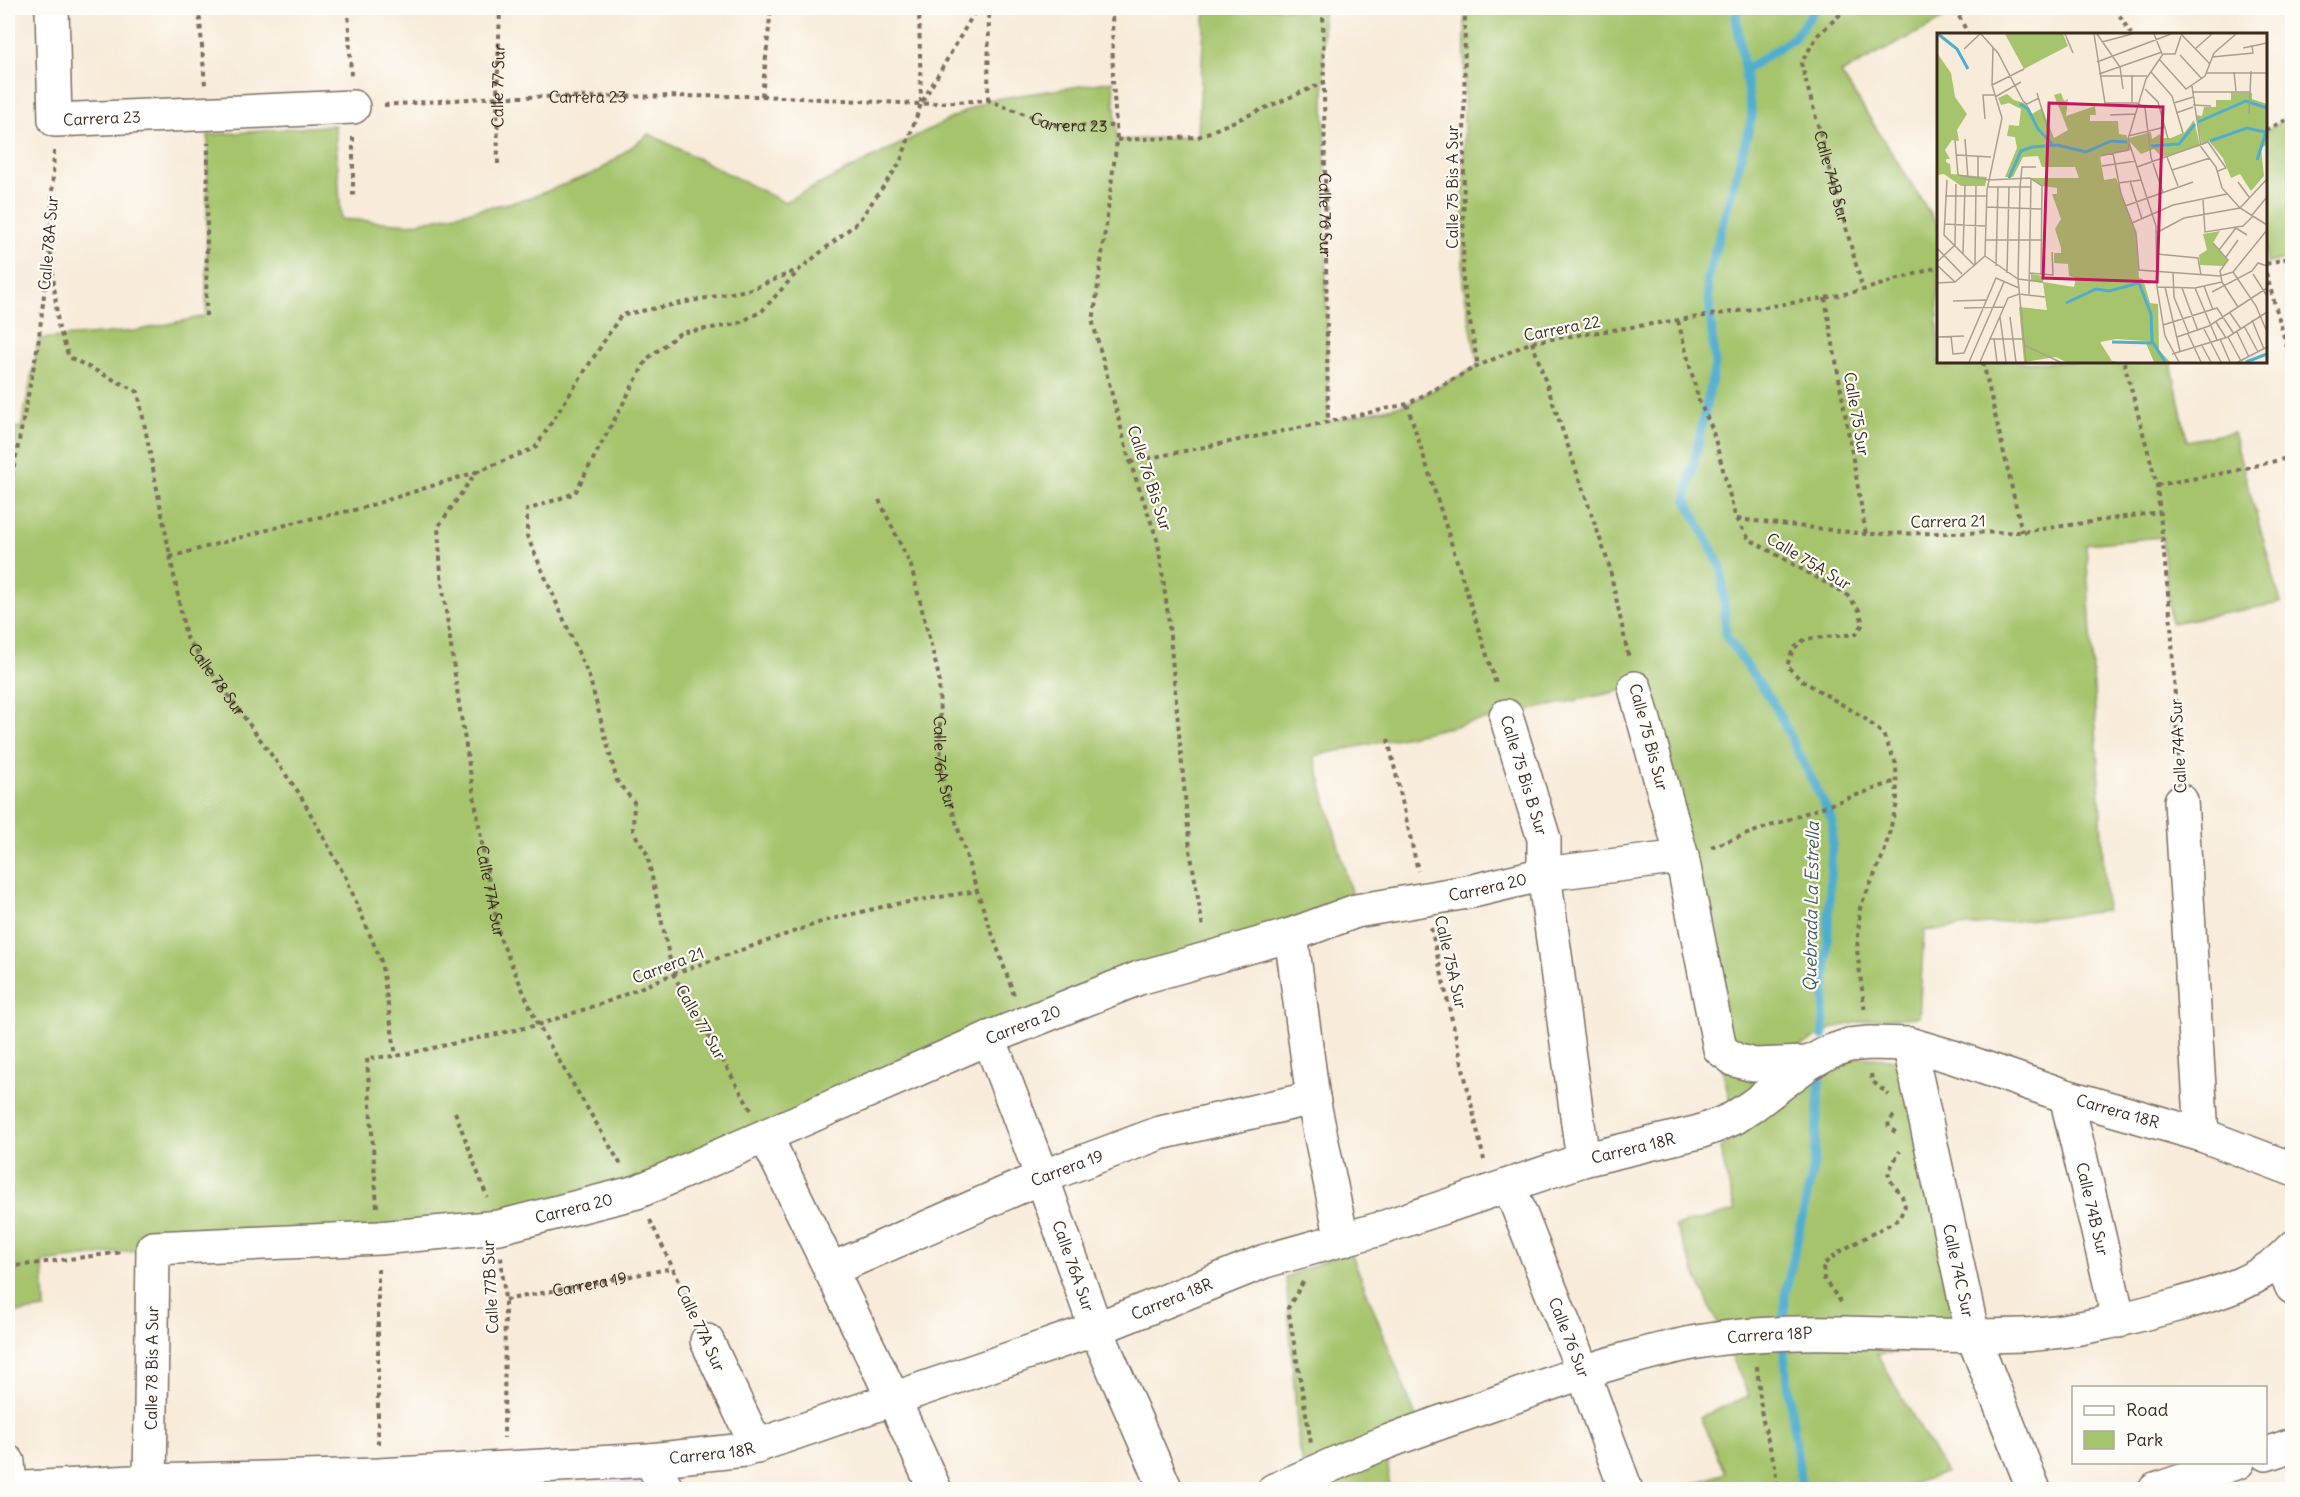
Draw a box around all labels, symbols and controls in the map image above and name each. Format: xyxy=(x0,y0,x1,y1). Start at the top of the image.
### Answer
inset map xyxy=(1937,33,2267,363)
street label: Calle 77 Sur xyxy=(487,43,509,128)
street label: Carrera 23 xyxy=(549,87,627,107)
street label: Carrera 23 xyxy=(63,106,141,130)
street label: Carrera 23 xyxy=(1028,107,1108,136)
street label: Calle 75 Bis A Sur xyxy=(1442,125,1462,249)
street label: Calle 74B Sur xyxy=(1810,128,1854,225)
street label: Calle 76 Sur xyxy=(1315,173,1336,258)
street label: Calle 78A Sur xyxy=(34,194,62,291)
street label: Carrera 22 xyxy=(1522,311,1602,345)
street label: Calle 75 Sur xyxy=(1840,371,1874,458)
street label: Calle 76 Bis Sur xyxy=(1124,423,1177,534)
street label: Carrera 21 xyxy=(1910,510,1986,532)
street label: Calle 75A Sur xyxy=(1763,528,1855,594)
street label: Calle 78 Sur xyxy=(184,639,250,720)
street label: Calle 75 Bis Sur xyxy=(1625,681,1673,793)
street label: Calle 74A Sur xyxy=(2166,698,2190,794)
street label: Calle 75 Bis B Sur xyxy=(1496,713,1552,838)
street label: Calle 76A Sur xyxy=(930,715,962,812)
water label: Quebrada La Estrella xyxy=(1798,820,1824,992)
street label: Calle 77A Sur xyxy=(472,844,510,939)
street label: Carrera 20 xyxy=(1447,868,1529,905)
street label: Calle 75A Sur xyxy=(1431,913,1472,1011)
street label: Carrera 21 xyxy=(629,942,707,988)
street label: Calle 77 Sur xyxy=(671,981,731,1064)
street label: Carrera 20 xyxy=(982,1000,1064,1048)
street label: Carrera 18R xyxy=(2074,1089,2162,1132)
street label: Carrera 18R xyxy=(1589,1128,1677,1168)
street label: Carrera 19 xyxy=(1028,1145,1106,1191)
street label: Calle 74B Sur xyxy=(2072,1160,2113,1258)
street label: Carrera 20 xyxy=(533,1189,615,1227)
street label: Calle 76A Sur xyxy=(1048,1218,1099,1314)
street label: Calle 74C Sur xyxy=(1939,1222,1979,1320)
street label: Calle 77B Sur xyxy=(478,1239,502,1334)
street label: Carrera 19 xyxy=(550,1267,629,1301)
street label: Carrera 18R xyxy=(1128,1273,1215,1324)
street label: Calle 77A Sur xyxy=(672,1282,730,1375)
street label: Calle 76 Sur xyxy=(1544,1294,1594,1381)
street label: Calle 78 Bis A Sur xyxy=(141,1305,162,1430)
street label: Carrera 18P xyxy=(1726,1323,1813,1347)
legend xyxy=(2072,1386,2267,1464)
text: Road xyxy=(2126,1398,2169,1421)
text: Park xyxy=(2126,1428,2163,1451)
street label: Carrera 18R xyxy=(668,1437,757,1468)

